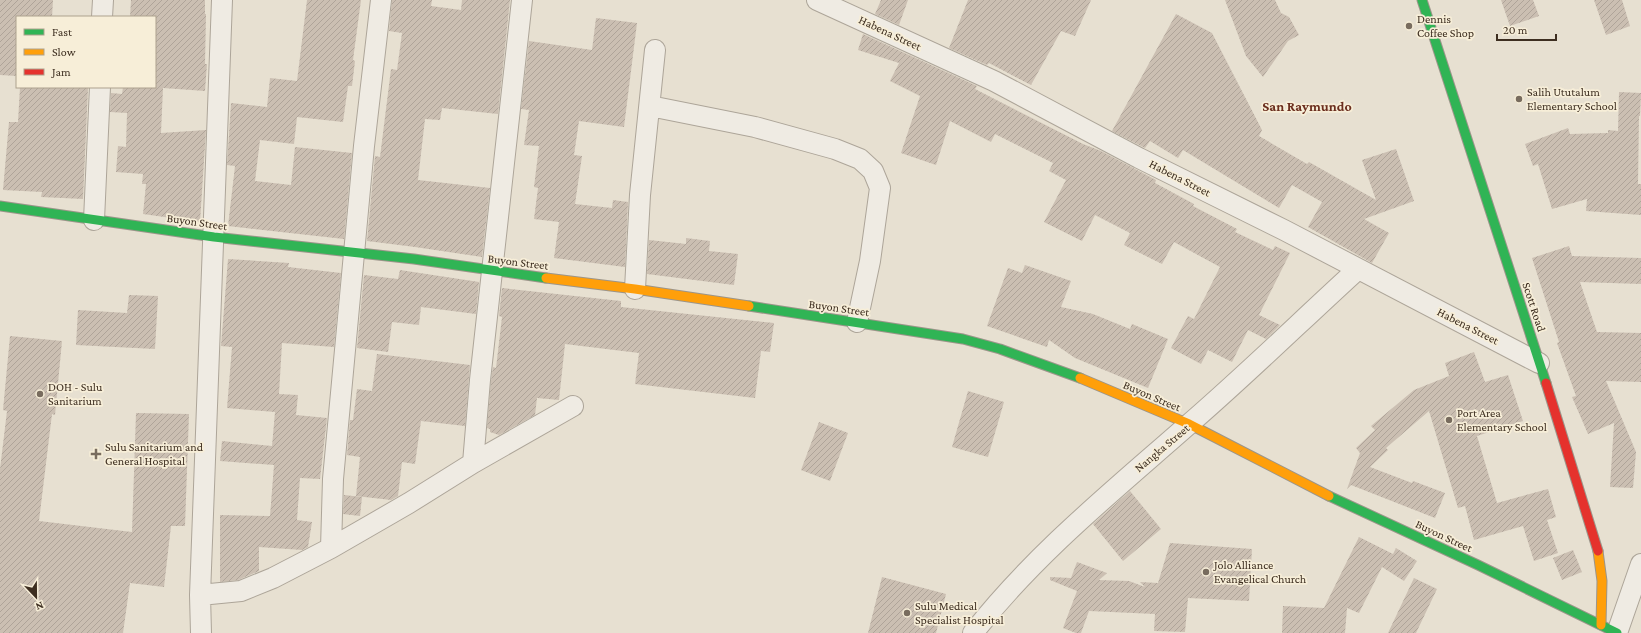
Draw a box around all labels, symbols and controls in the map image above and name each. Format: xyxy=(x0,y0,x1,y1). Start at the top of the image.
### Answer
street label: Habena Street xyxy=(857,12,924,54)
place label: Dennis Coffee Shop xyxy=(1417,12,1474,40)
legend xyxy=(16,16,156,88)
scale bar xyxy=(1497,16,1556,42)
marker: Dennis Coffee Shop xyxy=(1404,21,1414,31)
text: 20 m xyxy=(1503,23,1528,37)
text: Fast xyxy=(52,25,73,39)
text: Slow xyxy=(52,45,76,59)
text: Jam xyxy=(51,65,71,79)
place label: Salih Ututalum Elementary School xyxy=(1527,85,1617,113)
marker: Salih Ututalum Elementary School xyxy=(1514,94,1524,104)
district label: San Raymundo xyxy=(1262,98,1352,114)
street label: Habena Street xyxy=(1147,157,1214,200)
street label: Buyon Street xyxy=(166,211,229,233)
street label: Buyon Street xyxy=(487,251,550,273)
street label: Scott Road xyxy=(1519,281,1549,334)
street label: Buyon Street xyxy=(808,297,871,319)
street label: Habena Street xyxy=(1435,305,1502,348)
street label: Buyon Street xyxy=(1121,378,1184,415)
place label: DOH - Sulu Sanitarium xyxy=(48,380,103,408)
marker: DOH - Sulu Sanitarium xyxy=(35,389,45,399)
place label: Port Area Elementary School xyxy=(1457,406,1547,434)
marker: Port Area Elementary School xyxy=(1444,415,1454,425)
street label: Nangka Street xyxy=(1132,420,1193,475)
place label: Sulu Sanitarium and General Hospital xyxy=(105,440,204,468)
marker: Sulu Sanitarium and General Hospital xyxy=(90,448,102,460)
street label: Buyon Street xyxy=(1413,517,1476,556)
place label: Jolo Alliance Evangelical Church xyxy=(1213,558,1307,586)
marker: Jolo Alliance Evangelical Church xyxy=(1201,567,1211,577)
north arrow xyxy=(16,577,56,617)
text: N xyxy=(34,599,45,613)
place label: Sulu Medical Specialist Hospital xyxy=(915,599,1004,627)
marker: Sulu Medical Specialist Hospital xyxy=(902,608,912,618)

